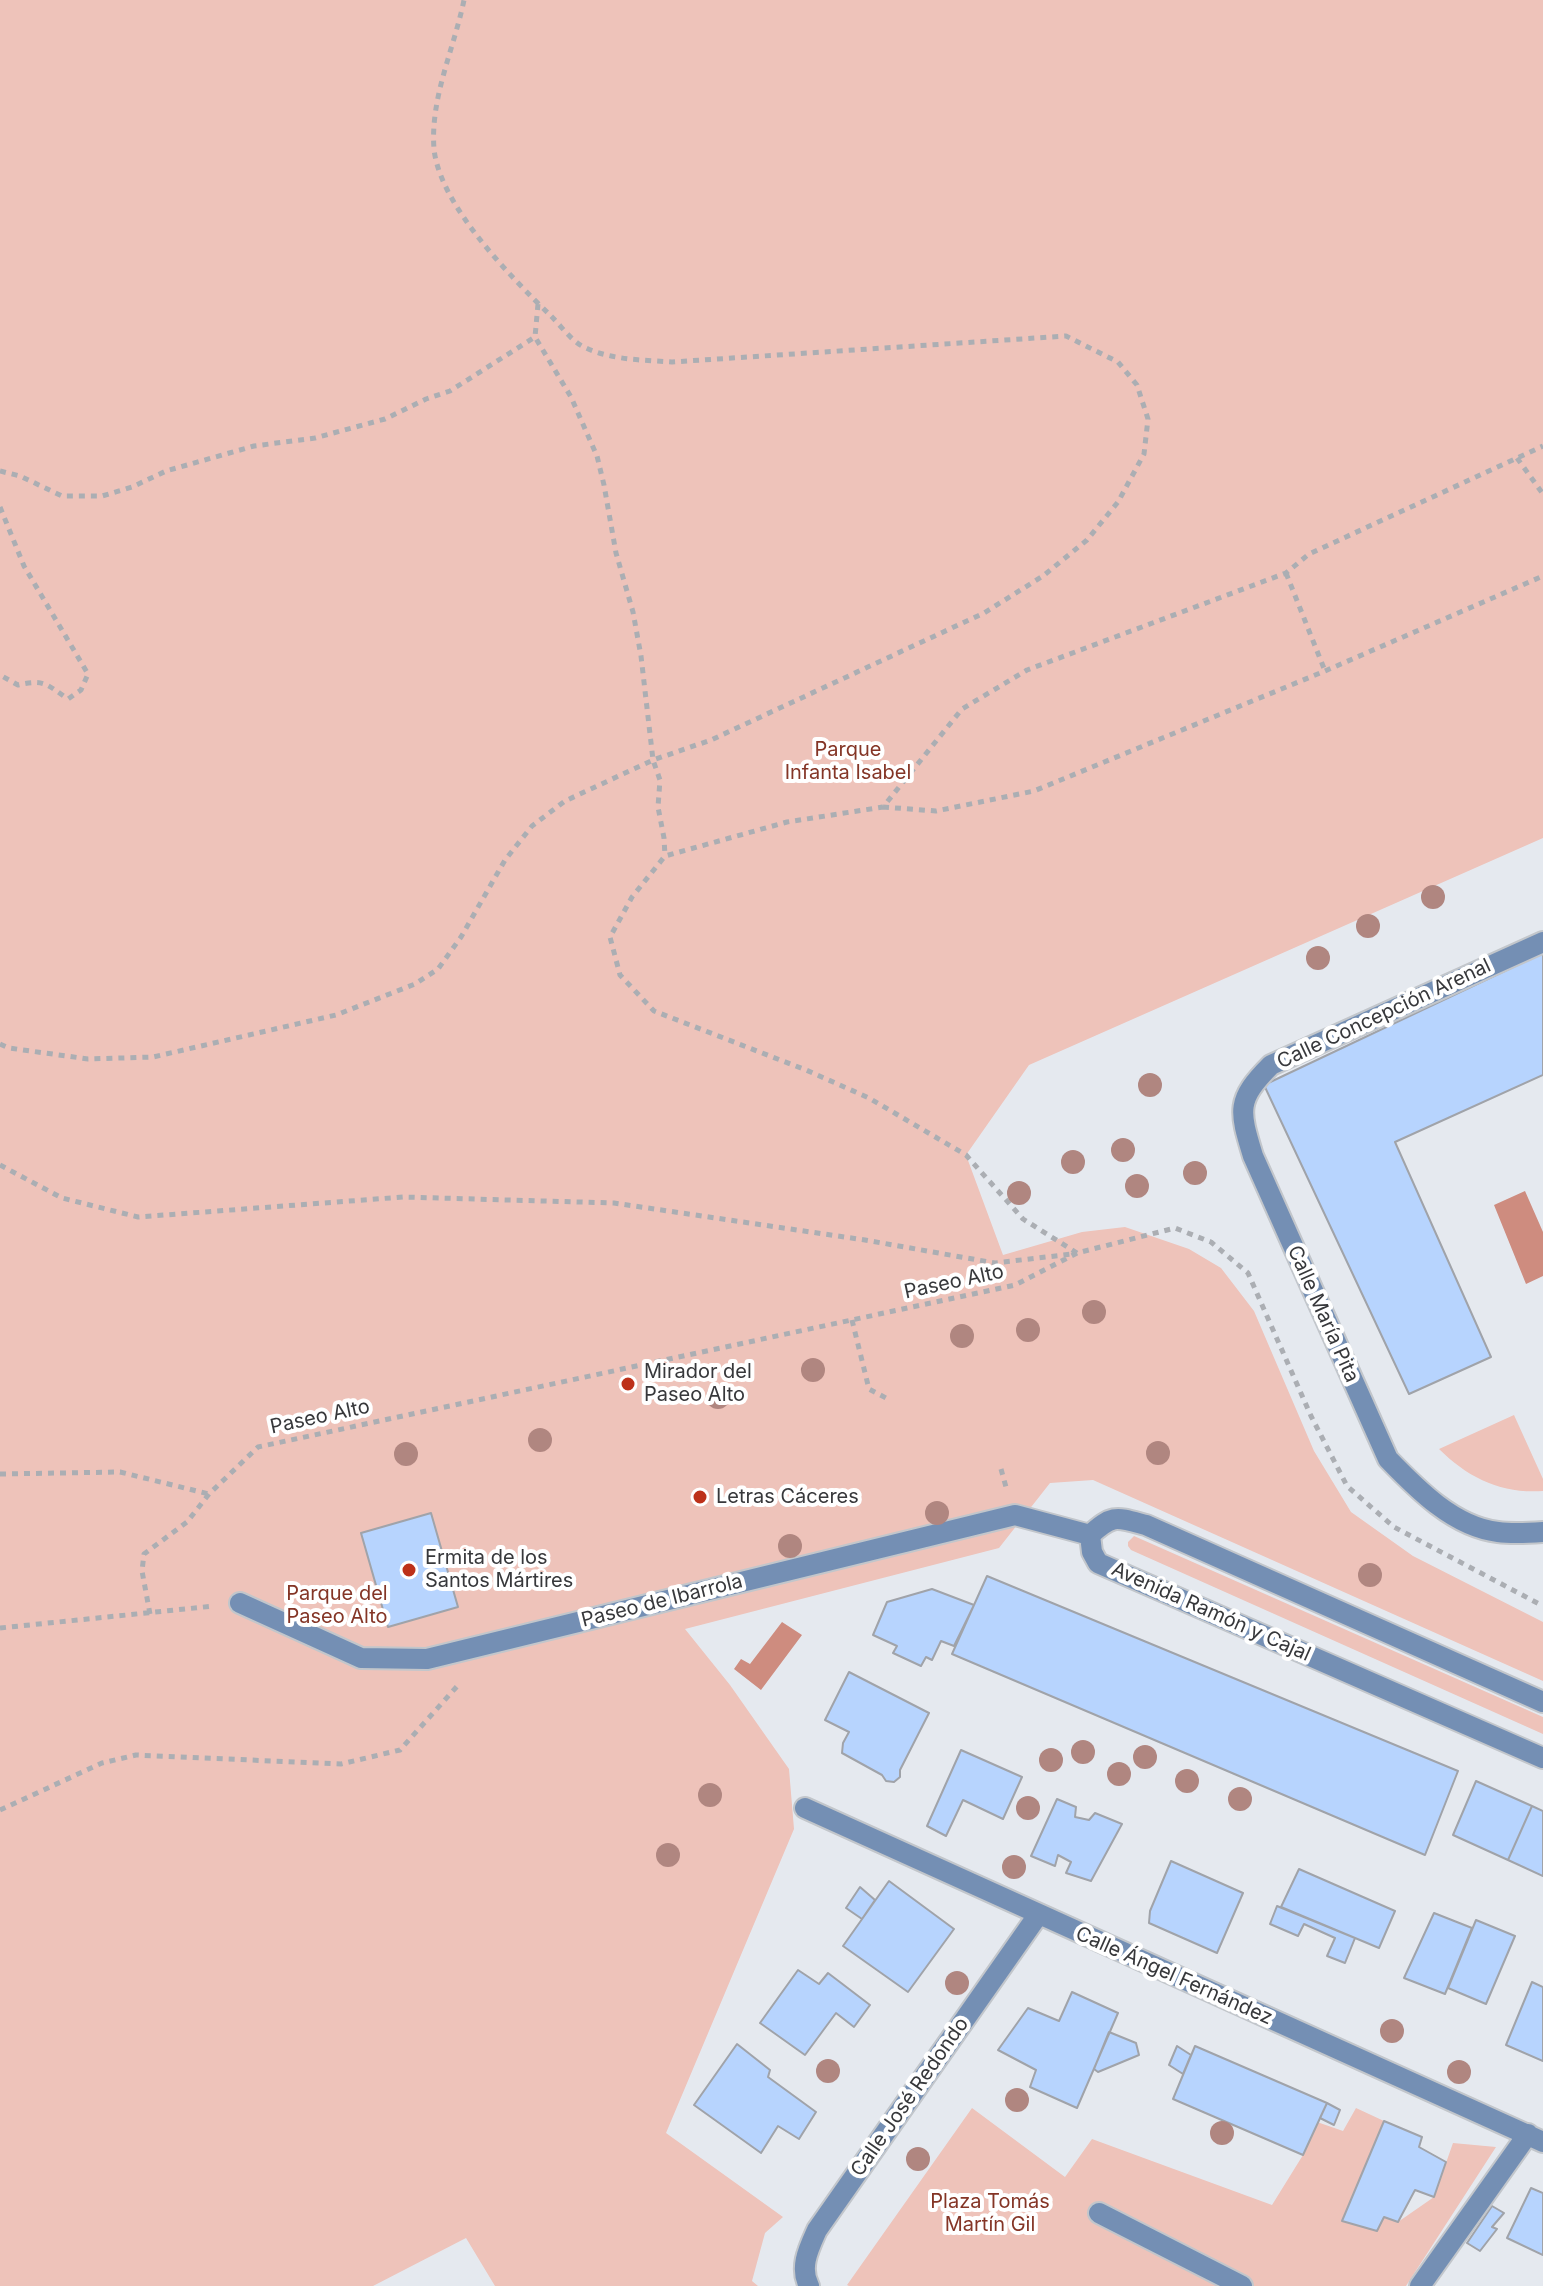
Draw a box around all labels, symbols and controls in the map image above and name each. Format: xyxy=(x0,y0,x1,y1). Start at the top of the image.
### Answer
park label: Parque Infanta Isabel xyxy=(785,738,911,785)
street label: Calle Concepción Arenal xyxy=(1273,954,1495,1074)
street label: Calle María Pita xyxy=(1282,1242,1364,1386)
street label: Paseo Alto xyxy=(902,1260,1006,1304)
place label: Mirador del Paseo Alto xyxy=(644,1360,752,1407)
marker: Mirador del Paseo Alto xyxy=(619,1375,637,1393)
street label: Paseo Alto xyxy=(268,1395,372,1439)
place label: Letras Cáceres xyxy=(716,1485,859,1509)
marker: Letras Cáceres xyxy=(691,1488,709,1506)
place label: Ermita de los Santos Mártires xyxy=(425,1546,573,1593)
street label: Avenida Ramón y Cajal xyxy=(1108,1557,1314,1667)
marker: Ermita de los Santos Mártires xyxy=(400,1561,418,1579)
street label: Paseo de Ibarrola xyxy=(579,1569,745,1633)
park label: Parque del Paseo Alto xyxy=(286,1582,388,1629)
street label: Calle Ángel Fernández xyxy=(1072,1922,1276,2030)
street label: Calle José Redondo xyxy=(846,2013,974,2181)
park label: Plaza Tomás Martín Gil xyxy=(930,2190,1050,2237)

